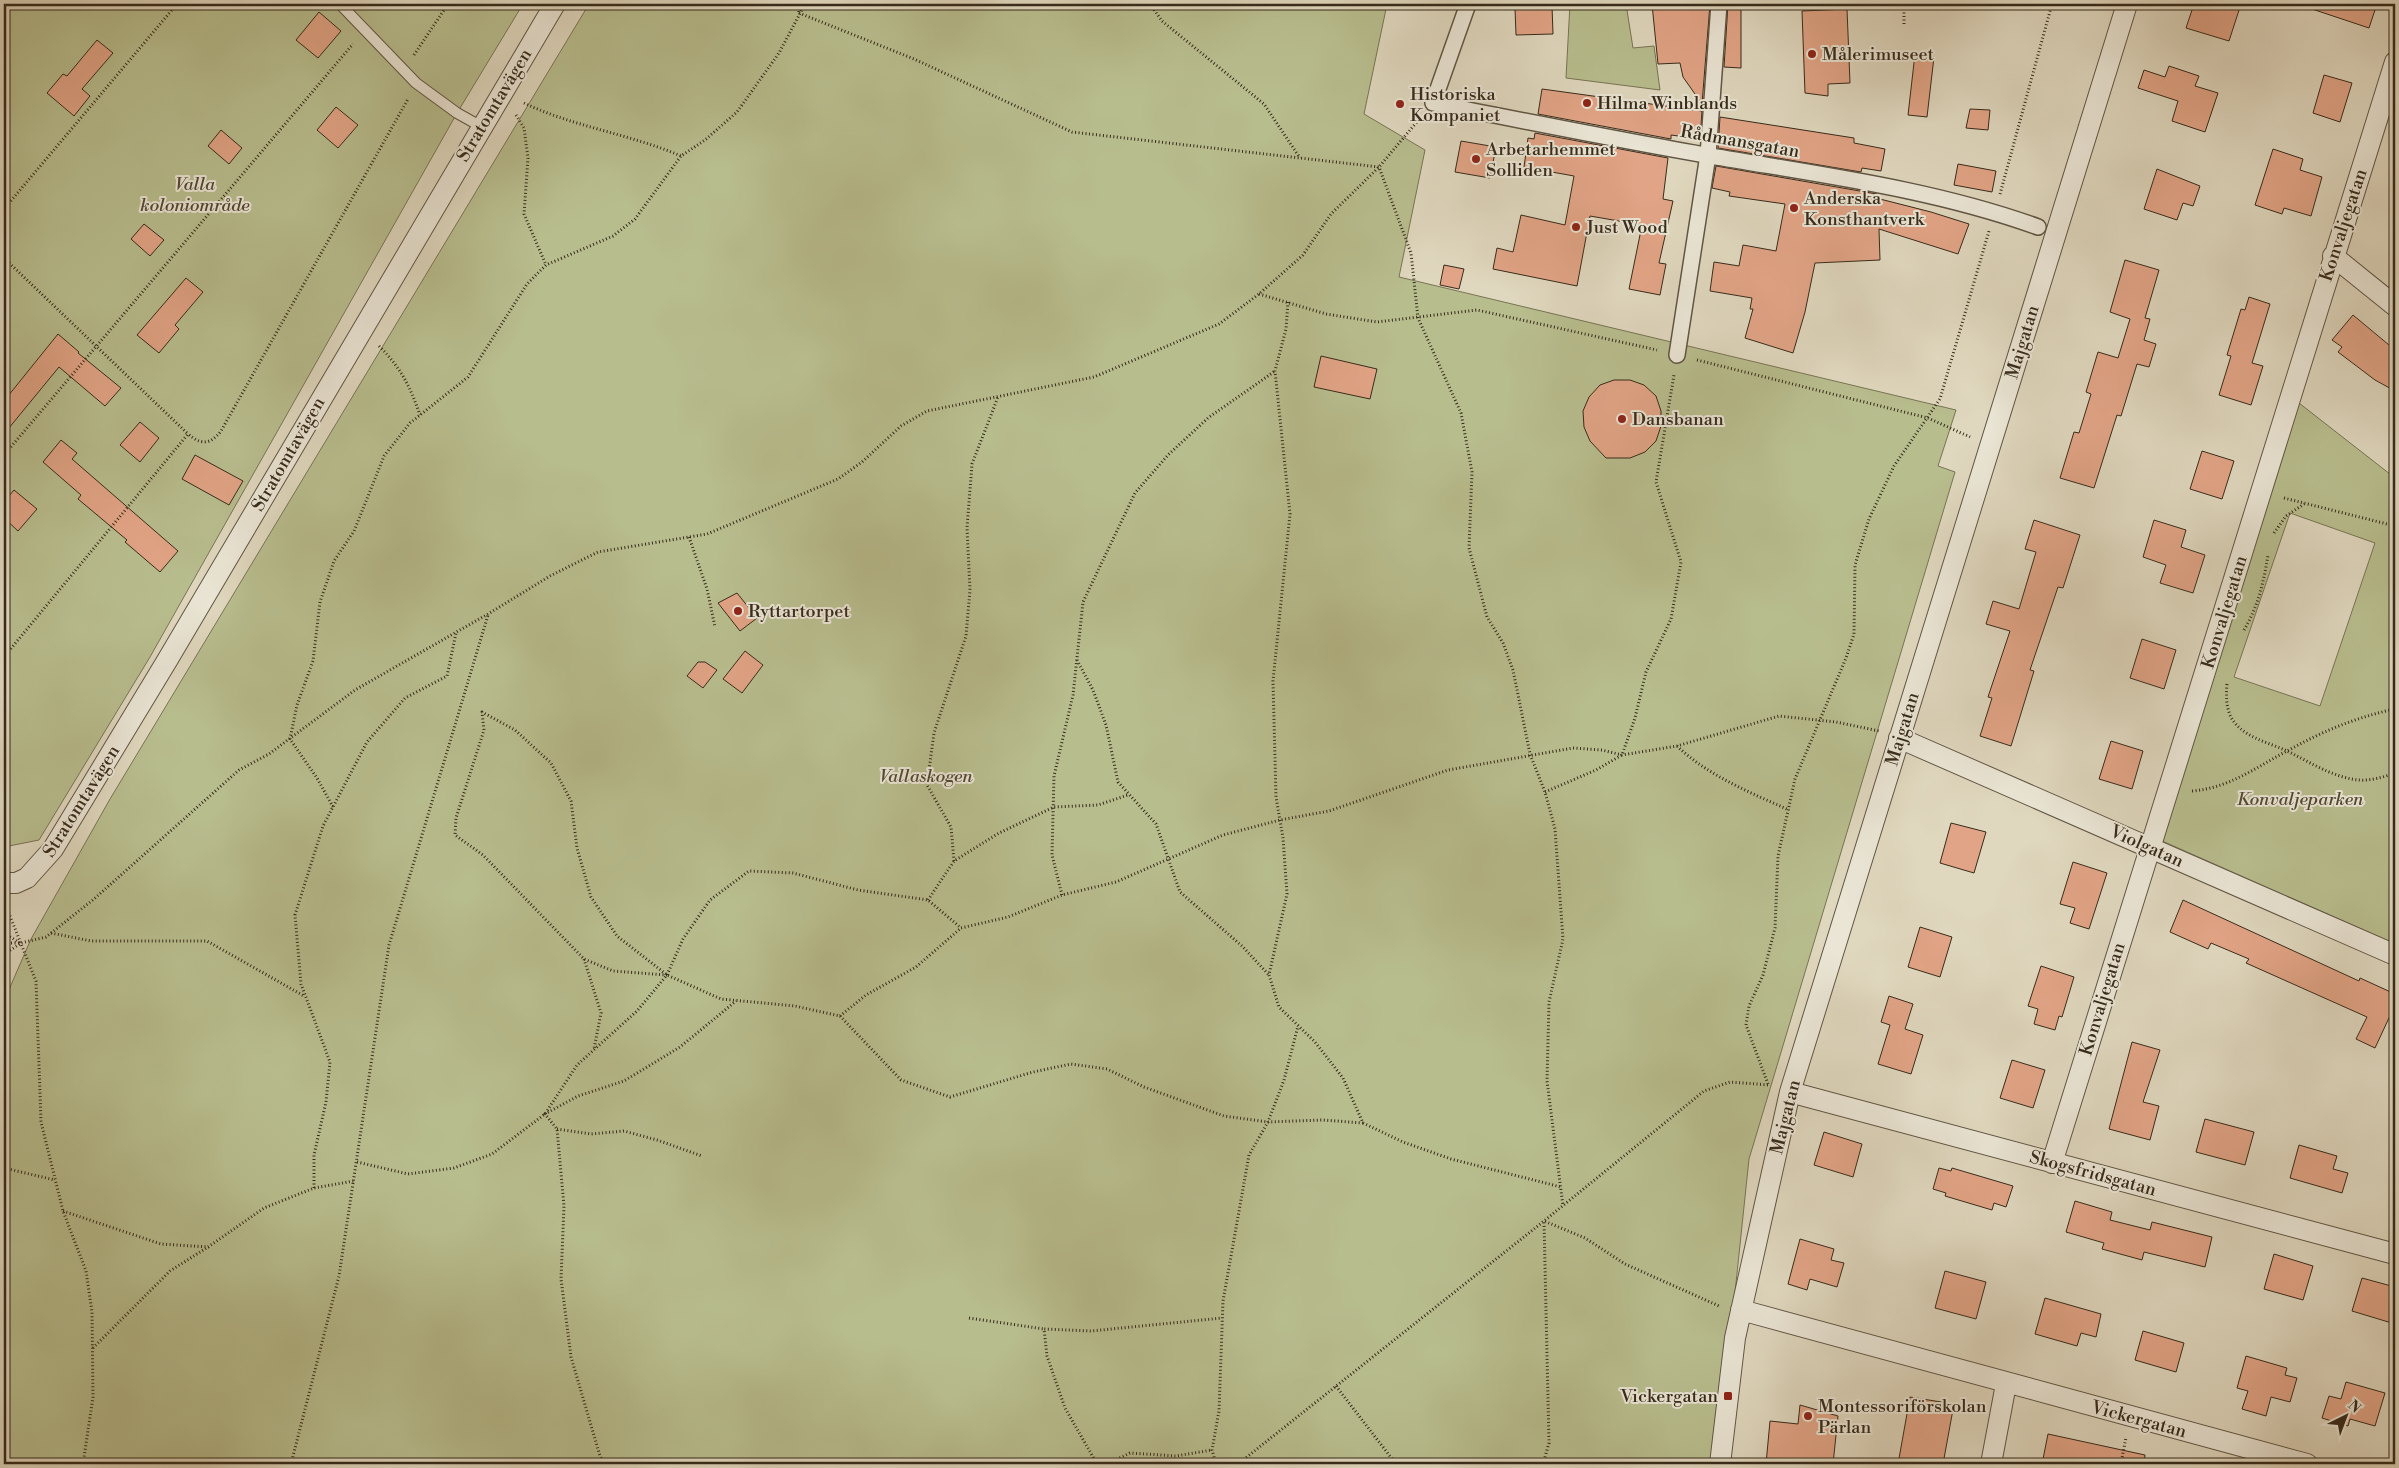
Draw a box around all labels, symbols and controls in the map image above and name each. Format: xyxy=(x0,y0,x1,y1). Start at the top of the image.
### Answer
place label: Målerimuseet xyxy=(1822,43,1935,66)
street label: Stratomtavägen xyxy=(452,44,537,166)
marker: Målerimuseet xyxy=(1806,48,1818,60)
place label: Historiska Kompaniet xyxy=(1410,83,1501,127)
place label: Hilma Winblands xyxy=(1597,92,1737,115)
marker: Hilma Winblands xyxy=(1581,97,1593,109)
marker: Historiska Kompaniet xyxy=(1394,98,1406,110)
street label: Rådmansgatan xyxy=(1679,120,1802,163)
place label: Arbetarhemmet Solliden xyxy=(1485,138,1616,182)
marker: Arbetarhemmet Solliden xyxy=(1470,153,1482,165)
street label: Konvaljegatan xyxy=(2314,166,2373,284)
park label: Valla koloniområde xyxy=(140,173,250,217)
place label: Anderska Konsthantverk xyxy=(1803,187,1926,231)
marker: Anderska Konsthantverk xyxy=(1788,202,1800,214)
place label: Just Wood xyxy=(1585,216,1668,239)
marker: Just Wood xyxy=(1570,221,1582,233)
street label: Majgatan xyxy=(2000,302,2045,382)
street label: Stratomtavägen xyxy=(246,393,331,515)
place label: Dansbanan xyxy=(1632,408,1724,431)
marker: Dansbanan xyxy=(1616,413,1628,425)
street label: Konvaljegatan xyxy=(2196,553,2253,671)
place label: Ryttartorpet xyxy=(748,600,850,623)
marker: Ryttartorpet xyxy=(732,605,744,617)
street label: Majgatan xyxy=(1880,689,1925,769)
street label: Stratomtavägen xyxy=(38,741,125,862)
park label: Vallaskogen xyxy=(879,765,973,788)
park label: Konvaljeparken xyxy=(2237,788,2364,811)
street label: Violgatan xyxy=(2106,820,2187,873)
street label: Konvaljegatan xyxy=(2074,940,2131,1058)
street label: Majgatan xyxy=(1765,1077,1806,1157)
street label: Skogsfridsgatan xyxy=(2027,1145,2159,1202)
place label: Vickergatan xyxy=(1619,1385,1718,1408)
marker: Vickergatan xyxy=(1722,1390,1734,1402)
north arrow xyxy=(2322,1390,2372,1440)
place label: Montessoriförskolan Pärlan xyxy=(1818,1395,1987,1439)
street label: Vickergatan xyxy=(2088,1395,2189,1443)
text: N xyxy=(2344,1397,2364,1417)
marker: Montessoriförskolan Pärlan xyxy=(1802,1410,1814,1422)

